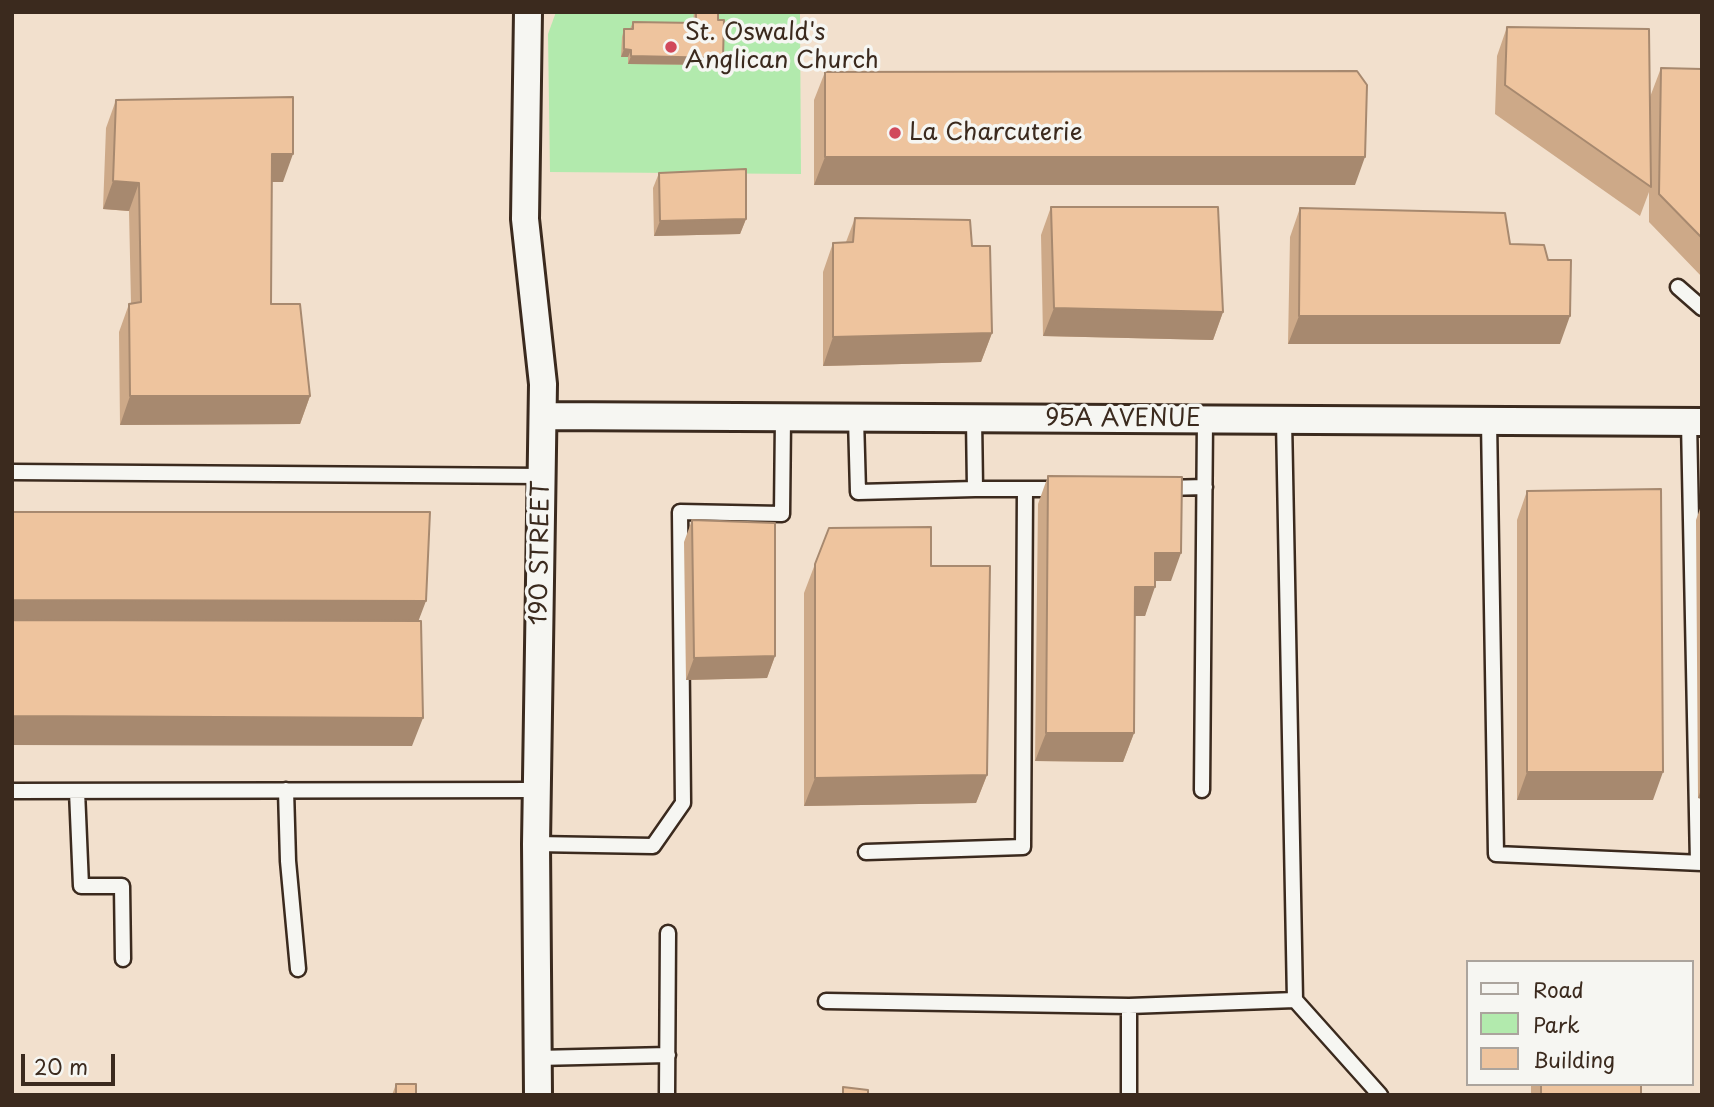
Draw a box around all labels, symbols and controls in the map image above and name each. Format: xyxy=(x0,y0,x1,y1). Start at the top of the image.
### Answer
place label: St. Oswald's Anglican Church xyxy=(685,19,879,75)
marker: St. Oswald's Anglican Church xyxy=(663,39,679,55)
place label: La Charcuterie xyxy=(909,119,1082,147)
marker: La Charcuterie xyxy=(887,125,903,141)
street label: 95A AVENUE xyxy=(1045,405,1201,433)
street label: 190 STREET xyxy=(525,480,557,626)
legend xyxy=(1466,960,1693,1086)
text: Road xyxy=(1533,973,1584,1005)
text: Park xyxy=(1533,1008,1580,1040)
scale bar xyxy=(24,1040,119,1084)
text: Building xyxy=(1533,1043,1615,1075)
text: 20 m xyxy=(34,1050,88,1082)

